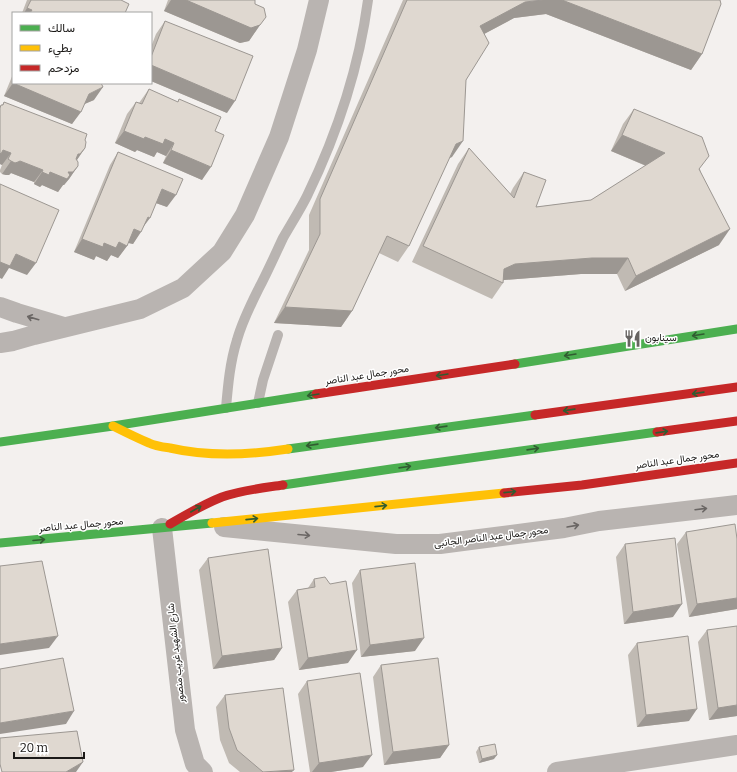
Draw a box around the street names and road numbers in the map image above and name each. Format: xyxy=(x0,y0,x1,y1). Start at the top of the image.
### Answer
street label: محور جمال عبد الناصر xyxy=(323,362,410,388)
street label: محور جمال عبد الناصر xyxy=(633,448,720,472)
street label: محور جمال عبد الناصر xyxy=(37,515,124,535)
street label: محور جمال عبد الناصر الجانبى xyxy=(433,524,549,550)
street label: شارع الشهيد غريب منصور xyxy=(165,602,187,705)

